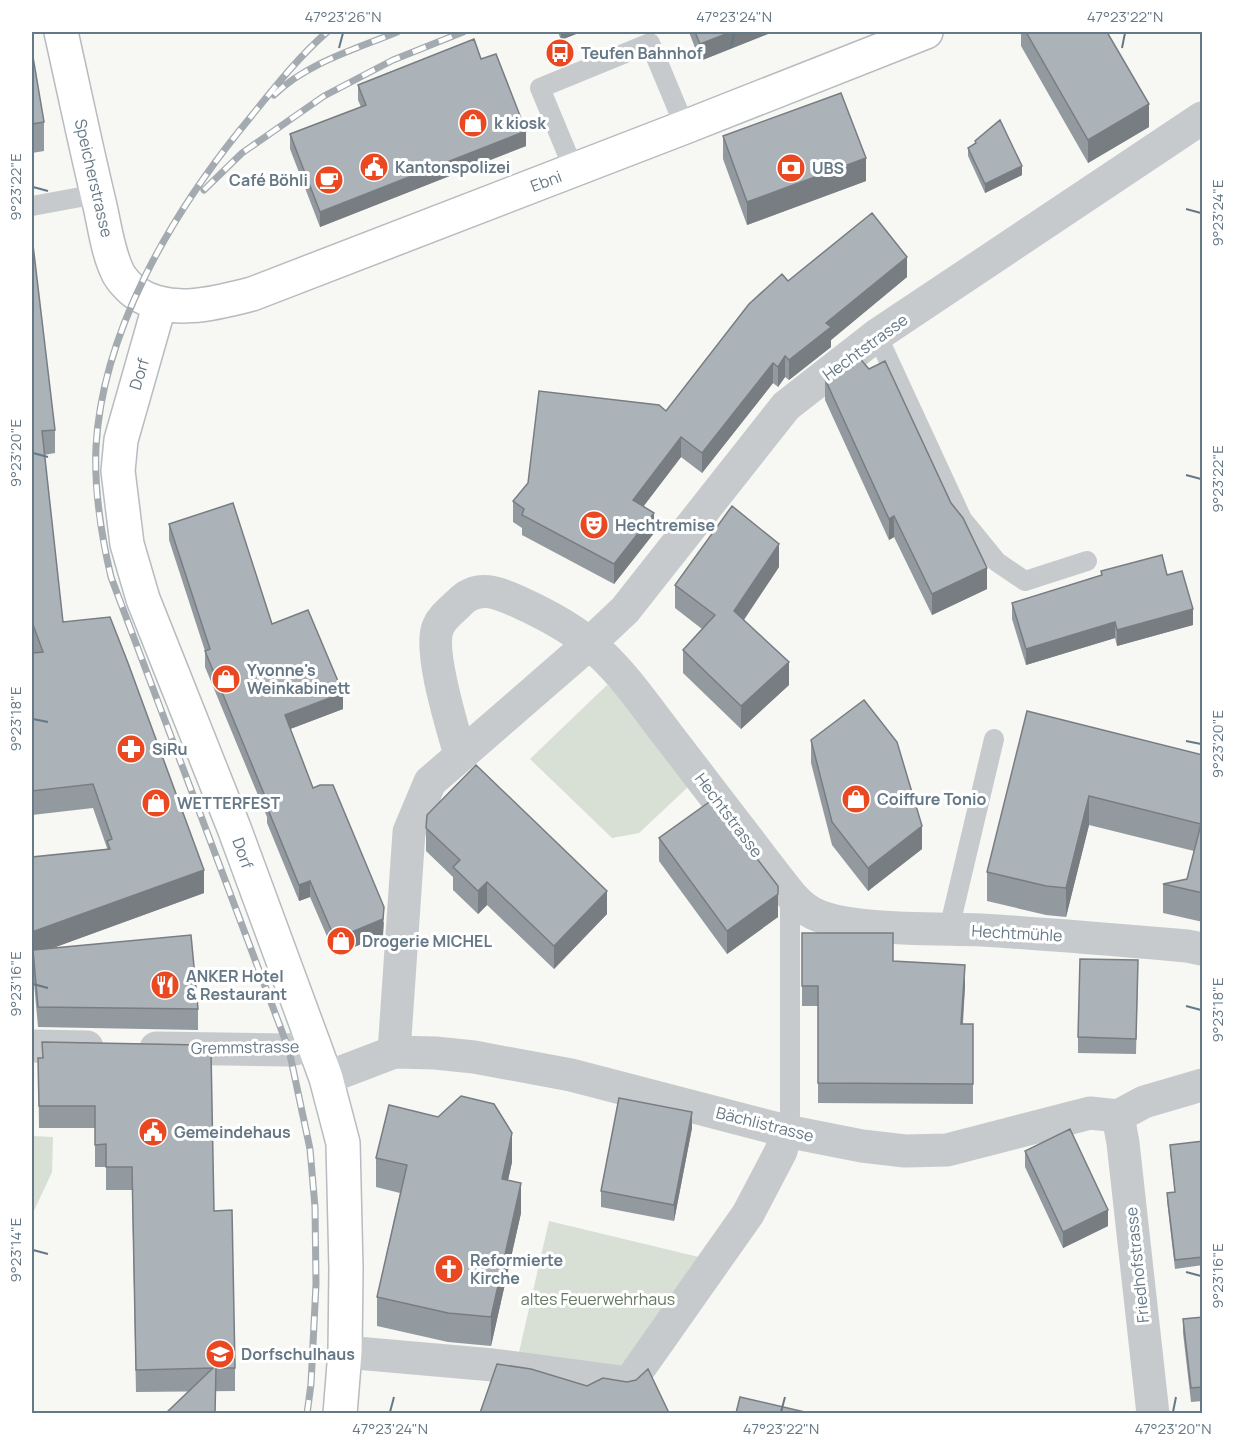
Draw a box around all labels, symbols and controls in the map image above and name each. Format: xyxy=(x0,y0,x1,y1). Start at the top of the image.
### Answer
text: 47°23'26"N xyxy=(304,6,382,27)
text: 47°23'24"N xyxy=(696,6,772,27)
text: 47°23'22"N xyxy=(1087,6,1163,27)
bus stop icon: Teufen Bahnhof xyxy=(544,37,576,69)
place label: Teufen Bahnhof xyxy=(581,42,703,64)
shop icon: k kiosk xyxy=(457,107,489,139)
place label: k kiosk xyxy=(494,112,546,134)
street label: Speicherstrasse xyxy=(70,117,118,239)
public building icon: Kantonspolizei xyxy=(358,151,390,183)
bank icon: UBS xyxy=(775,152,807,184)
text: 9°23'22"E xyxy=(5,153,26,221)
place label: Kantonspolizei xyxy=(395,156,510,178)
place label: UBS xyxy=(812,157,844,179)
cafe icon: Café Böhli xyxy=(313,164,345,196)
street label: Ebni xyxy=(527,165,565,197)
place label: Café Böhli xyxy=(229,169,308,191)
text: 9°23'24"E xyxy=(1207,179,1228,247)
street label: Hechtstrasse xyxy=(818,309,912,385)
street label: Dorf xyxy=(124,355,154,392)
text: 9°23'20"E xyxy=(5,419,26,487)
text: 9°23'22"E xyxy=(1207,445,1228,513)
theatre icon: Hechtremise xyxy=(578,509,610,541)
place label: Hechtremise xyxy=(615,514,715,536)
place label: Yvonne's Weinkabinett xyxy=(247,659,350,699)
shop icon: Yvonne's Weinkabinett xyxy=(210,663,242,695)
text: 9°23'18"E xyxy=(5,686,26,752)
text: 9°23'20"E xyxy=(1207,710,1228,778)
pharmacy icon: SiRu xyxy=(115,733,147,765)
place label: SiRu xyxy=(152,738,188,760)
street label: Hechtstrasse xyxy=(690,768,768,862)
shop icon: Coiffure Tonio xyxy=(840,783,872,815)
shop icon: WETTERFEST xyxy=(140,787,172,819)
place label: Coiffure Tonio xyxy=(877,788,986,810)
place label: WETTERFEST xyxy=(177,792,280,814)
street label: Dorf xyxy=(227,834,259,872)
street label: Hechtmühle xyxy=(971,920,1063,946)
shop icon: Drogerie MICHEL xyxy=(325,925,357,957)
place label: Drogerie MICHEL xyxy=(362,930,492,952)
text: 9°23'16"E xyxy=(5,951,26,1017)
place label: ANKER Hotel & Restaurant xyxy=(186,965,287,1005)
restaurant icon: ANKER Hotel & Restaurant xyxy=(149,969,181,1001)
text: 9°23'18"E xyxy=(1207,977,1228,1043)
street label: Gremmstrasse xyxy=(191,1035,299,1059)
street label: Bächlistrasse xyxy=(714,1101,816,1147)
public building icon: Gemeindehaus xyxy=(137,1116,169,1148)
place label: Gemeindehaus xyxy=(174,1121,291,1143)
street label: Friedhofstrasse xyxy=(1120,1206,1154,1324)
text: 9°23'14"E xyxy=(5,1218,26,1282)
text: 9°23'16"E xyxy=(1207,1243,1228,1309)
place label: Reformierte Kirche xyxy=(470,1249,564,1289)
church icon: Reformierte Kirche xyxy=(433,1253,465,1285)
park label: altes Feuerwehrhaus xyxy=(521,1288,675,1310)
school or university icon: Dorfschulhaus xyxy=(204,1338,236,1370)
place label: Dorfschulhaus xyxy=(241,1343,355,1365)
text: 47°23'24"N xyxy=(352,1418,428,1439)
text: 47°23'22"N xyxy=(743,1418,819,1439)
text: 47°23'20"N xyxy=(1134,1418,1212,1439)

